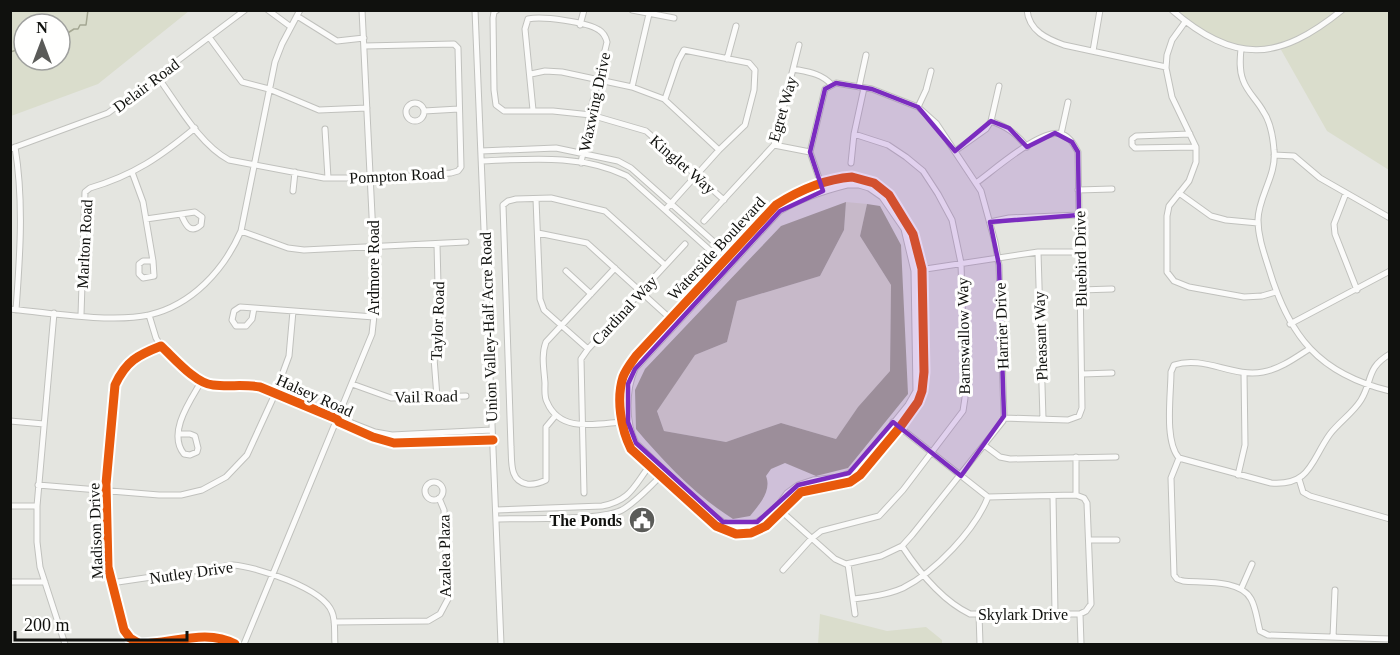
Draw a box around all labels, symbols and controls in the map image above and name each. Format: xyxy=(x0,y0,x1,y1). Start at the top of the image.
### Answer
north arrow xyxy=(12,12,72,72)
text: N xyxy=(36,19,48,36)
street label: Waxwing Drive xyxy=(576,51,614,154)
street label: Delair Road xyxy=(110,55,182,116)
street label: Egret Way xyxy=(765,74,801,144)
street label: Kinglet Way xyxy=(646,132,719,198)
street label: Pompton Road xyxy=(349,165,445,187)
street label: Waterside Boulevard xyxy=(664,193,768,303)
street label: Marlton Road xyxy=(74,199,95,289)
street label: Bluebird Drive xyxy=(1071,211,1090,307)
street label: Ardmore Road xyxy=(365,220,382,316)
street label: Union Valley-Half Acre Road xyxy=(477,232,501,422)
street label: Cardinal Way xyxy=(588,272,661,349)
street label: Barnswallow Way xyxy=(954,277,974,395)
street label: Taylor Road xyxy=(428,281,448,361)
street label: Harrier Drive xyxy=(991,282,1012,370)
street label: Pheasant Way xyxy=(1030,291,1052,381)
street label: Halsey Road xyxy=(273,371,356,421)
street label: Vail Road xyxy=(394,387,458,406)
street label: Madison Drive xyxy=(85,482,106,579)
public building icon: The Ponds xyxy=(627,505,657,535)
place label: The Ponds xyxy=(550,512,622,529)
street label: Azalea Plaza xyxy=(435,514,454,598)
street label: Nutley Drive xyxy=(148,558,234,588)
scale bar xyxy=(15,604,188,642)
street label: Skylark Drive xyxy=(978,606,1068,624)
text: 200 m xyxy=(24,615,70,635)

